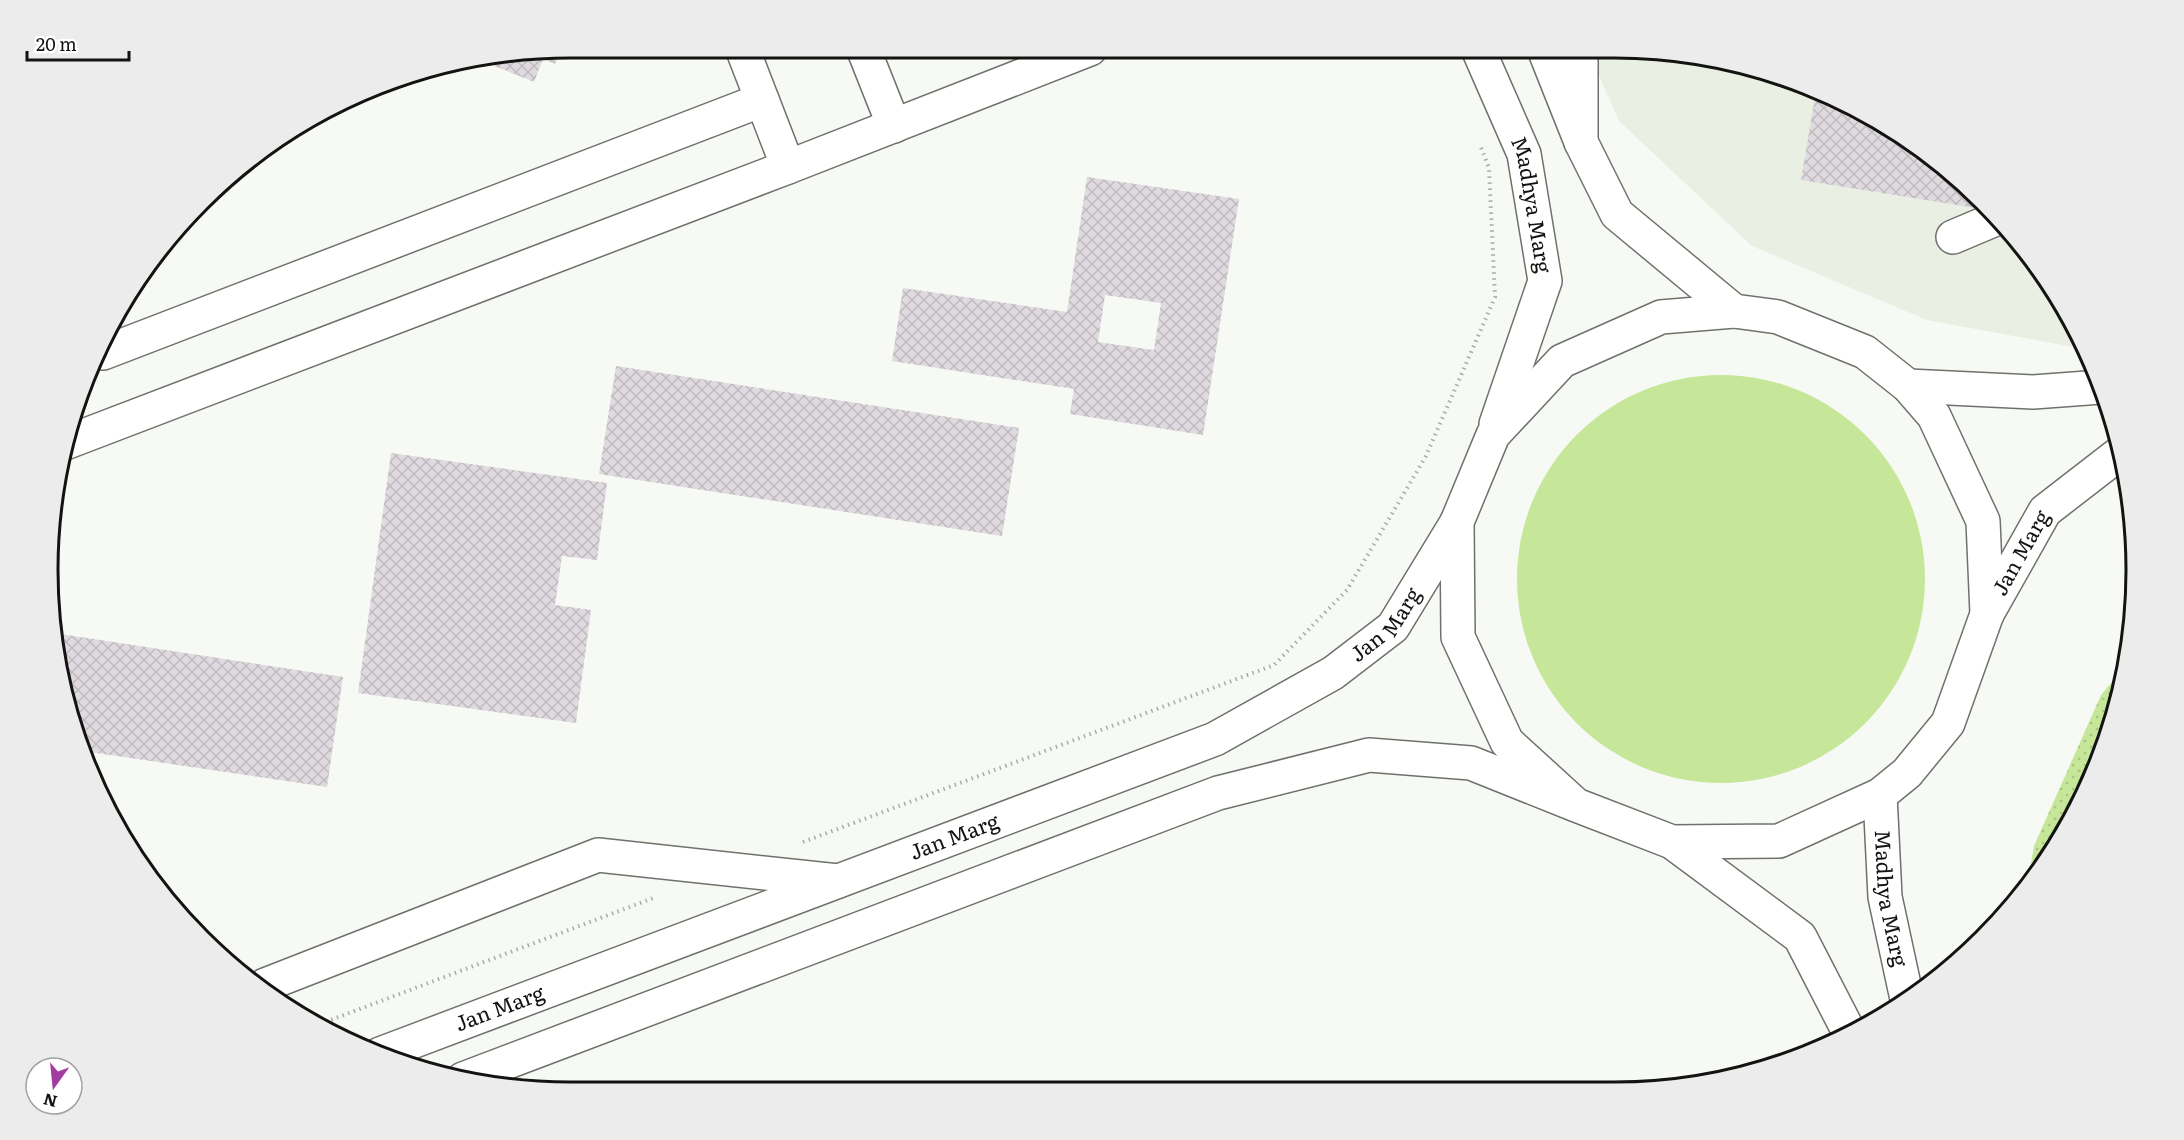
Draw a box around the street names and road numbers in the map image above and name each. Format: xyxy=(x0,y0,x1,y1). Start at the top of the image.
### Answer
street label: Madhya Marg xyxy=(1505,131,1561,275)
street label: Jan Marg xyxy=(1983,503,2056,600)
street label: Jan Marg xyxy=(1342,580,1427,668)
street label: Jan Marg xyxy=(904,804,1003,866)
street label: Madhya Marg xyxy=(1869,829,1918,969)
street label: Jan Marg xyxy=(450,975,548,1037)

